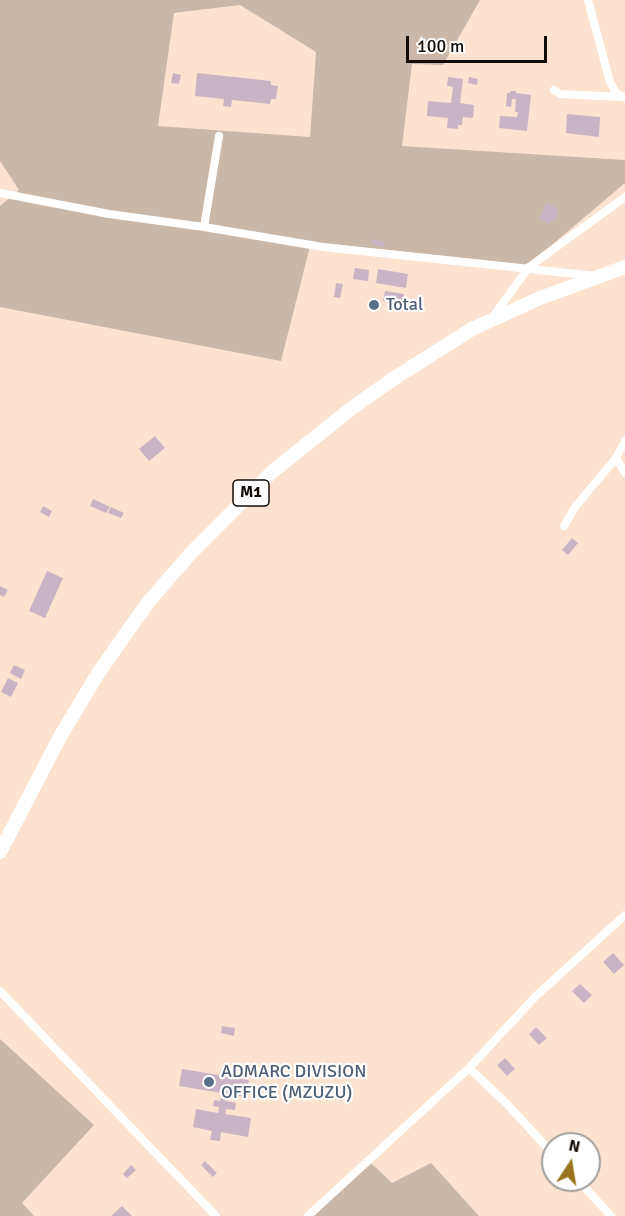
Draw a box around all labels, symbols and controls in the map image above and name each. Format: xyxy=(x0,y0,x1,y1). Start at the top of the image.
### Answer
scale bar xyxy=(409,24,550,62)
text: 100 m xyxy=(417,35,464,57)
place label: Total xyxy=(386,294,423,316)
marker: Total xyxy=(367,298,381,312)
road number: M1 xyxy=(233,480,269,506)
place label: ADMARC DIVISION OFFICE (MZUZU) xyxy=(221,1061,366,1104)
marker: ADMARC DIVISION OFFICE (MZUZU) xyxy=(202,1075,216,1089)
north arrow xyxy=(541,1132,601,1192)
text: N xyxy=(567,1135,582,1157)

